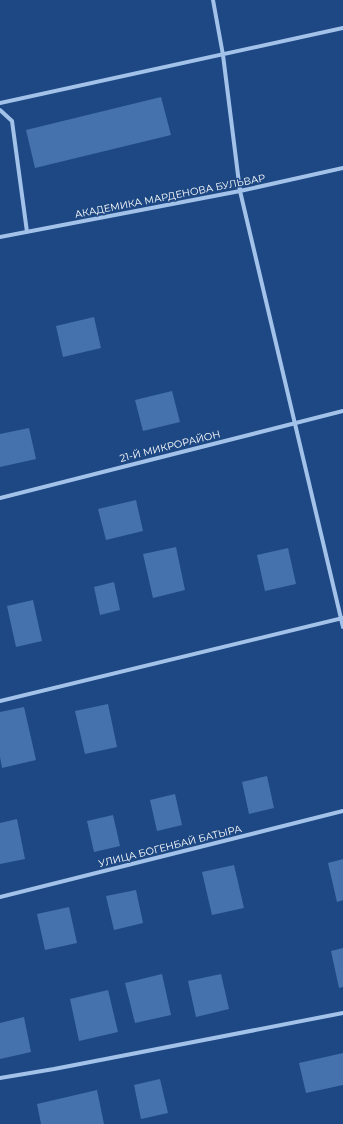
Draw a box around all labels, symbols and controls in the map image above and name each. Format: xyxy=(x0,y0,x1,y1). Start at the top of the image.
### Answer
street label: АКАДЕМИКА МАРДЕНОВА БУЛЬВАР xyxy=(74,171,266,221)
street label: 21-Й МИКРОРАЙОН xyxy=(118,427,222,465)
street label: УЛИЦА БОГЕНБАЙ БАТЫРА xyxy=(97,822,243,870)

